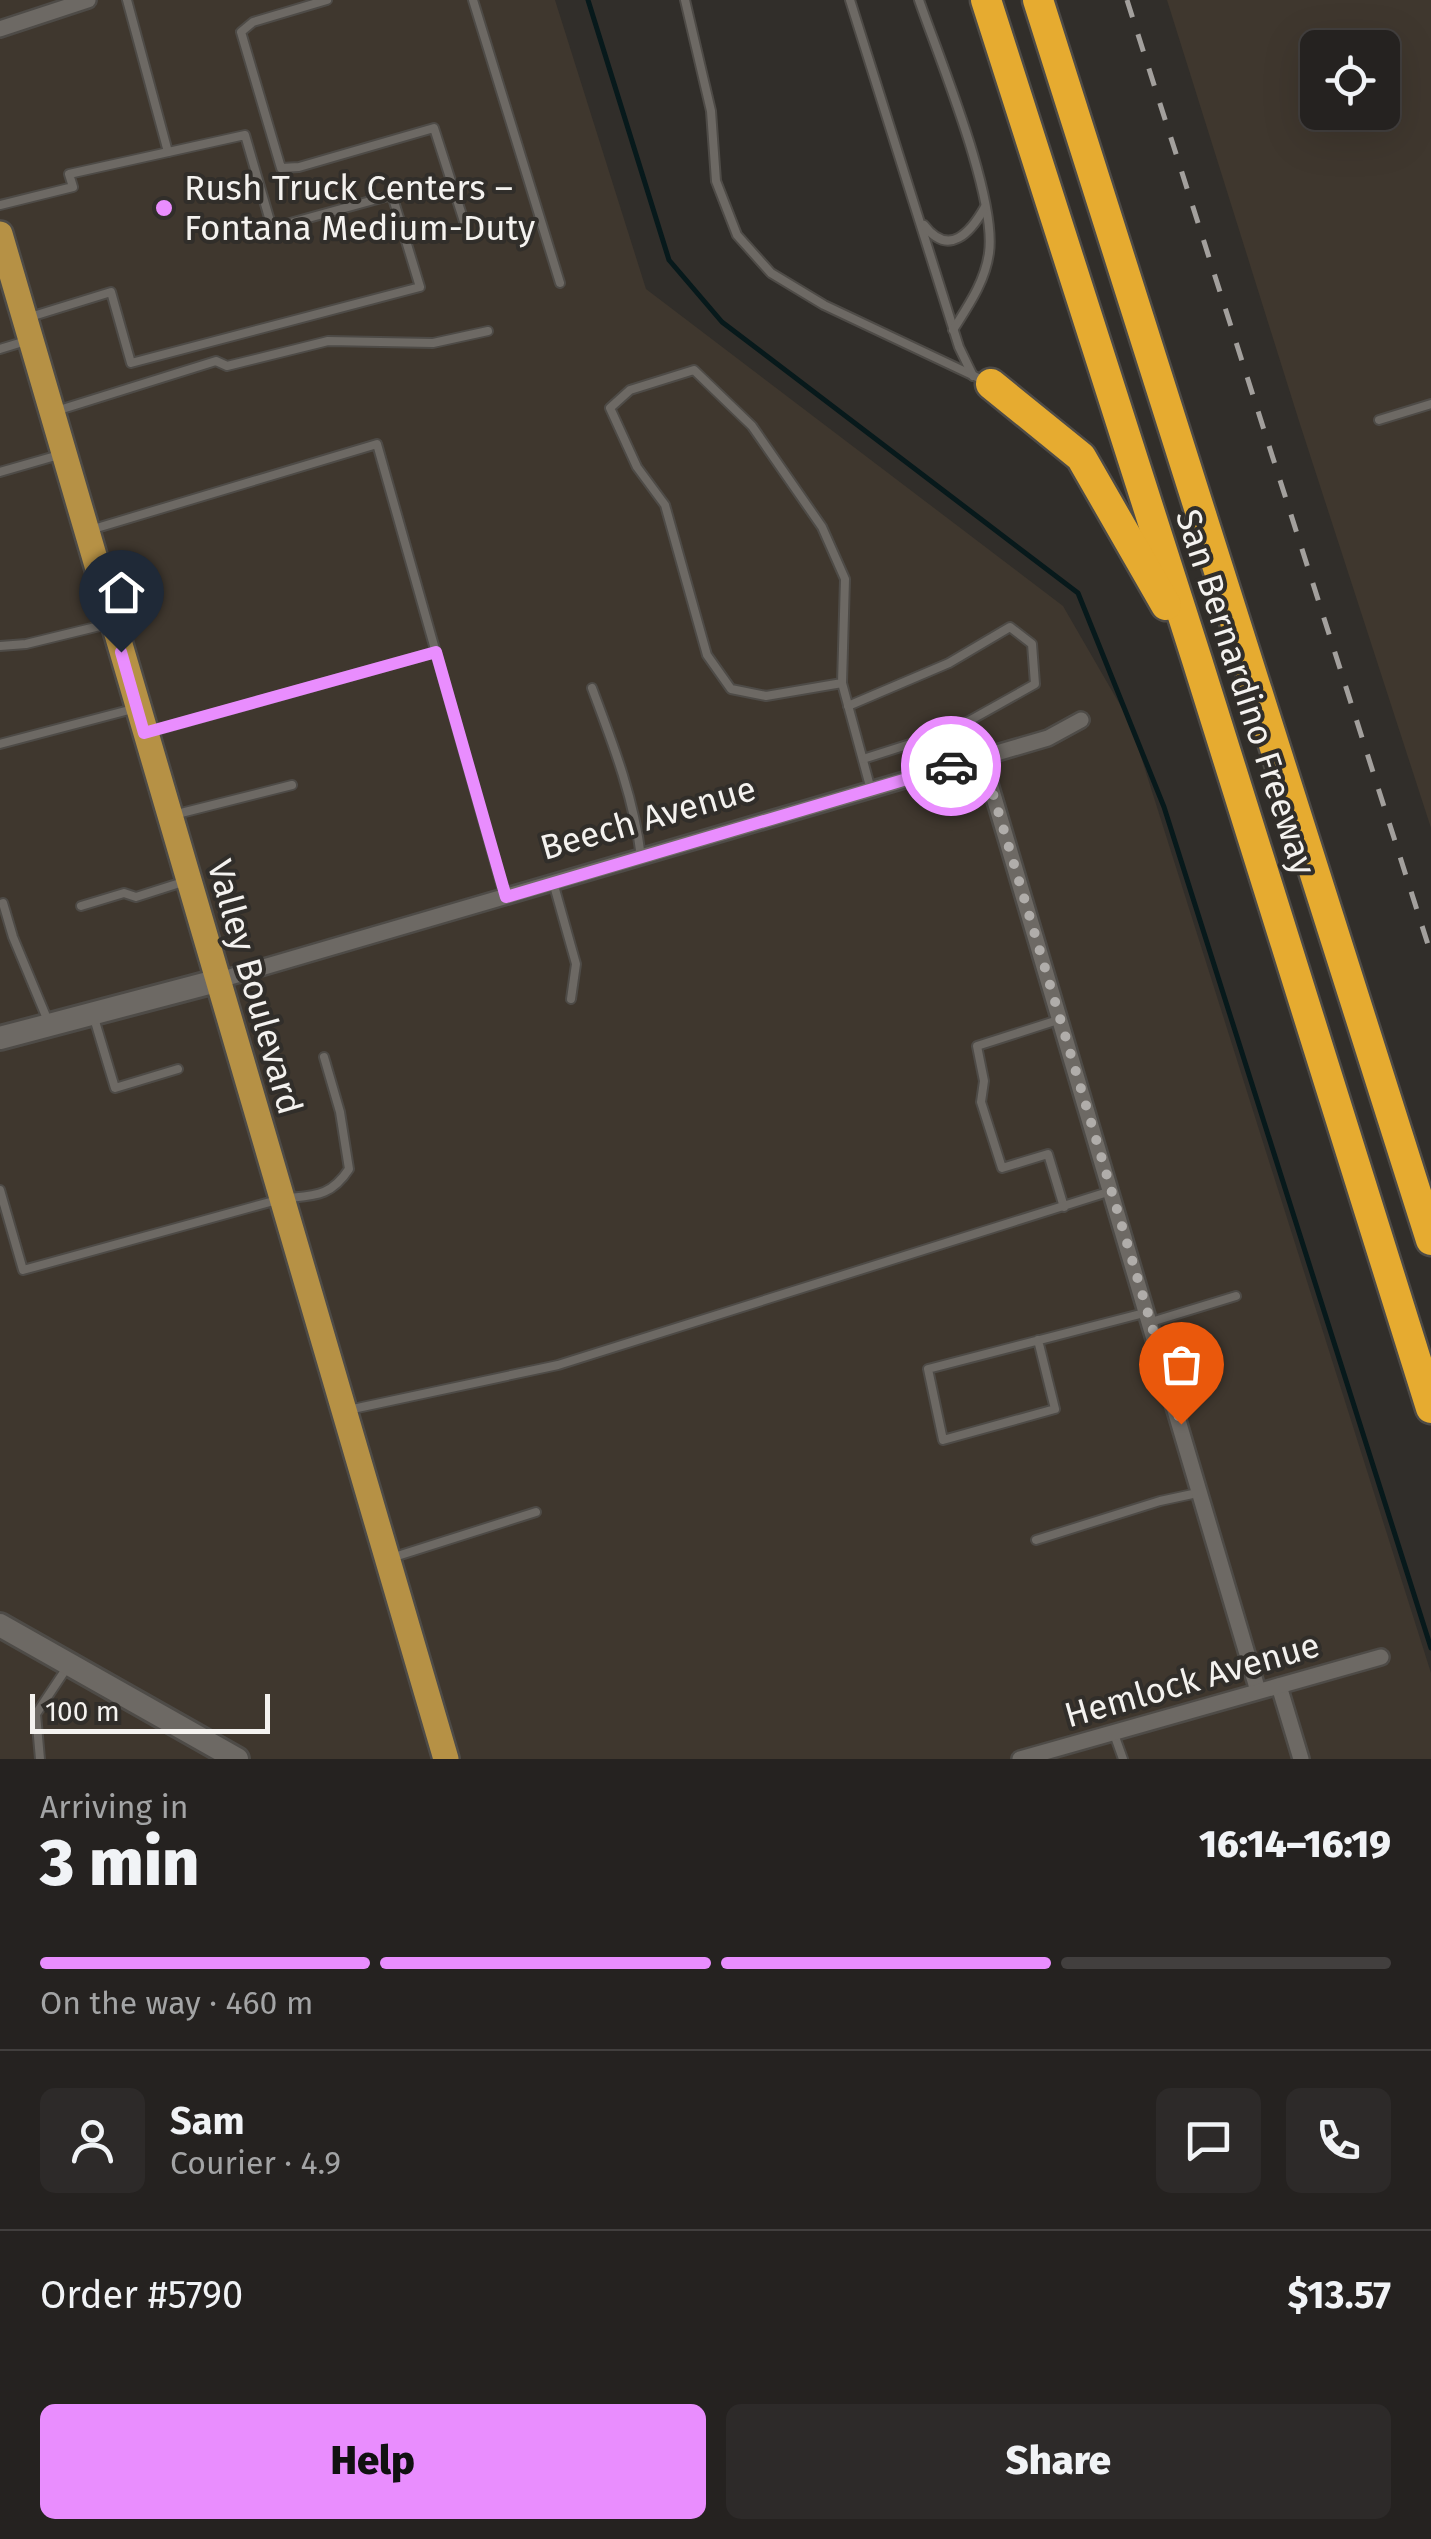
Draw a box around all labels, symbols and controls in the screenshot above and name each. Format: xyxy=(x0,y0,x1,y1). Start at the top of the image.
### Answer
map controls xyxy=(1300,30,1400,130)
button: locate xyxy=(1300,30,1400,130)
place label: Rush Truck Centers – Fontana Medium-Duty xyxy=(184,167,535,249)
marker: Rush Truck Centers – Fontana Medium-Duty xyxy=(153,197,175,219)
street label: San Bernardino Freeway xyxy=(1167,504,1325,880)
pin xyxy=(79,550,164,653)
icon: home xyxy=(94,565,149,620)
courier xyxy=(901,716,1001,816)
icon: car xyxy=(924,739,979,794)
street label: Beech Avenue xyxy=(535,767,761,869)
street label: Valley Boulevard xyxy=(199,855,311,1119)
pin xyxy=(1139,1322,1224,1425)
icon: bag xyxy=(1154,1337,1209,1392)
street label: Hemlock Avenue xyxy=(1060,1624,1324,1736)
scale bar xyxy=(30,1689,270,1734)
text: 100 m xyxy=(45,1695,120,1728)
text: Arriving in xyxy=(40,1788,188,1826)
text: 16:14–16:19 xyxy=(1199,1821,1391,1867)
text: 3 min xyxy=(40,1824,199,1902)
text: On the way · 460 m xyxy=(40,1984,313,2022)
button: person xyxy=(40,2088,145,2193)
button: chat xyxy=(1156,2088,1261,2193)
button: phone xyxy=(1286,2088,1391,2193)
text: Sam xyxy=(170,2098,245,2144)
text: Courier · 4.9 xyxy=(170,2144,341,2182)
text: Order #5790 xyxy=(40,2272,243,2318)
text: $13.57 xyxy=(1288,2272,1391,2318)
button: Help xyxy=(40,2404,706,2519)
button: Share xyxy=(726,2404,1391,2519)

